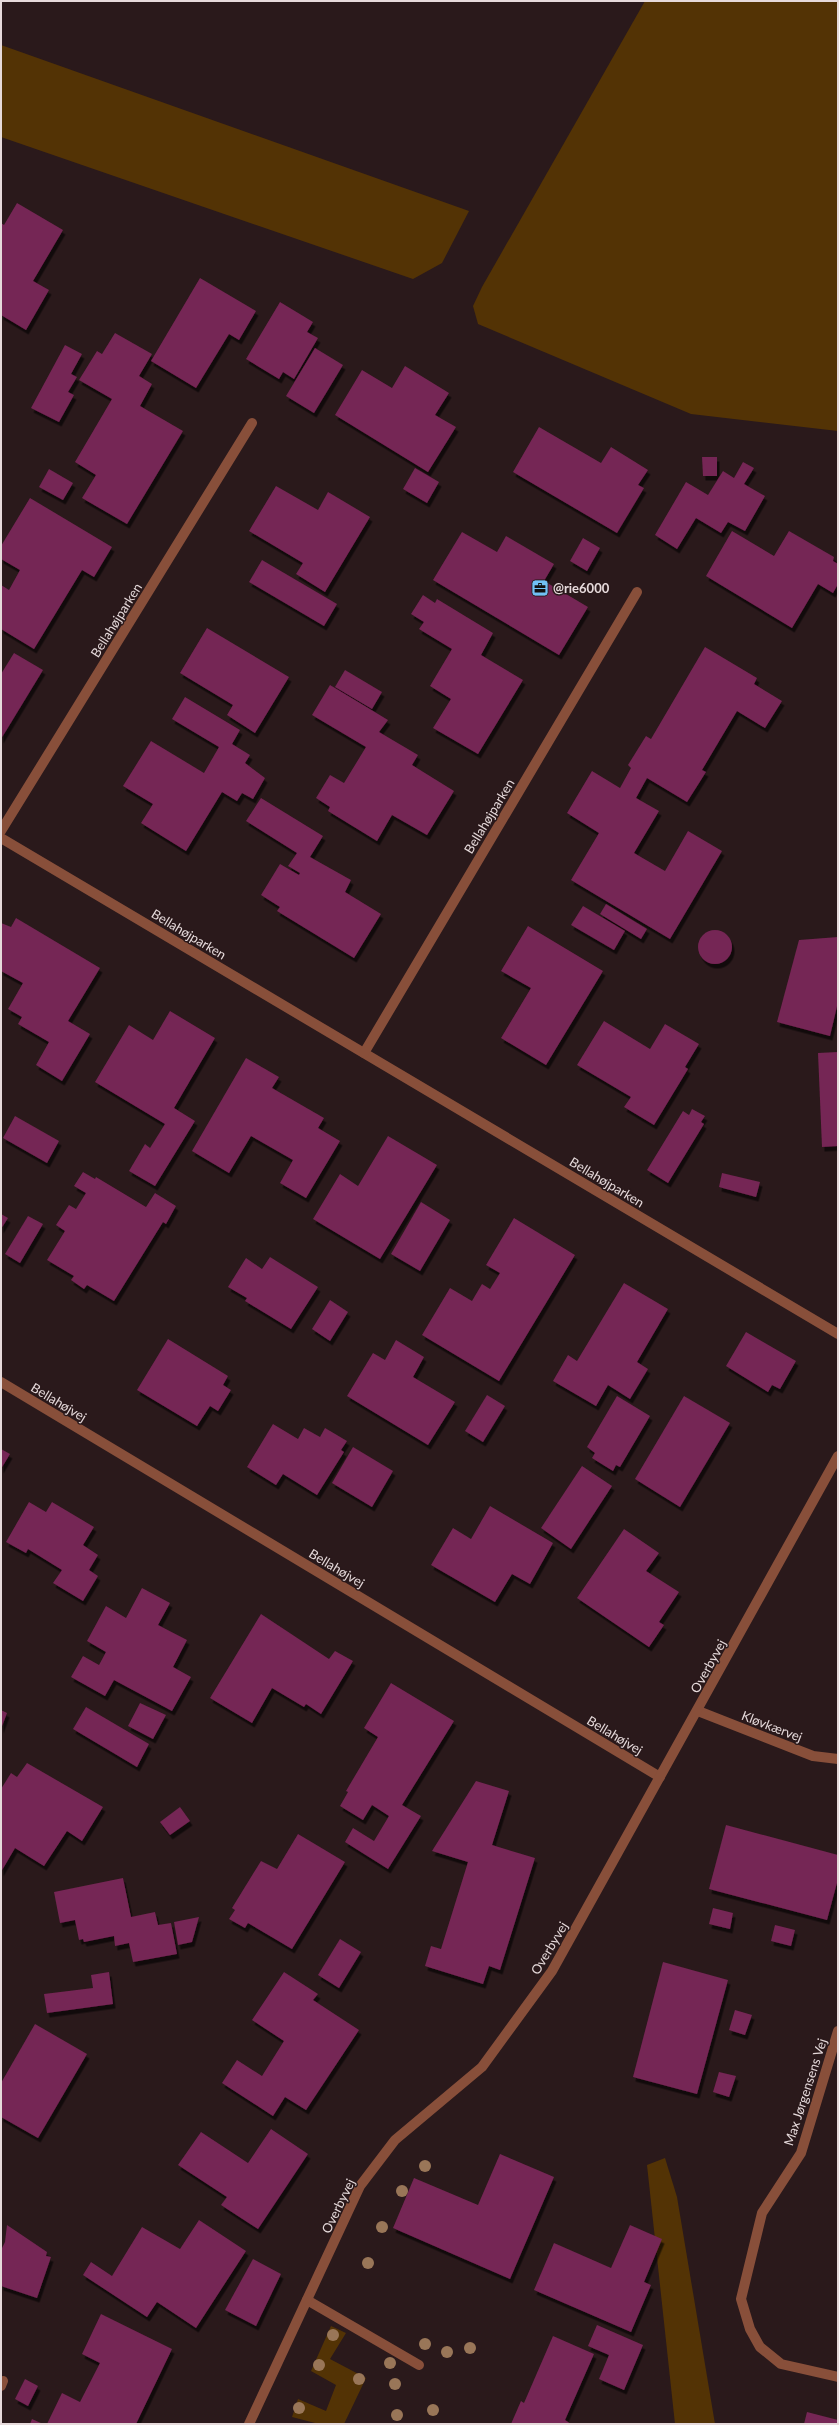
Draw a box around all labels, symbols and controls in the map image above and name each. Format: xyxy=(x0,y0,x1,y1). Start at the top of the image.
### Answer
office icon: @rie6000 xyxy=(530,578,550,598)
street label: Bellahøjparken xyxy=(87,580,145,660)
place label: @rie6000 xyxy=(553,580,610,596)
street label: Bellahøjparken xyxy=(460,776,518,856)
street label: Bellahøjparken xyxy=(149,905,229,963)
street label: Bellahøjparken xyxy=(567,1153,647,1211)
street label: Bellahøjvej xyxy=(28,1379,90,1425)
street label: Bellahøjvej xyxy=(306,1545,368,1591)
street label: Overbyvej xyxy=(687,1636,729,1696)
street label: Kløvkærvej xyxy=(739,1707,805,1745)
street label: Bellahøjvej xyxy=(584,1712,646,1758)
street label: Overbyvej xyxy=(527,1919,571,1977)
street label: Max Jørgensens Vej xyxy=(780,2036,830,2148)
street label: Overbyvej xyxy=(318,2176,358,2236)

